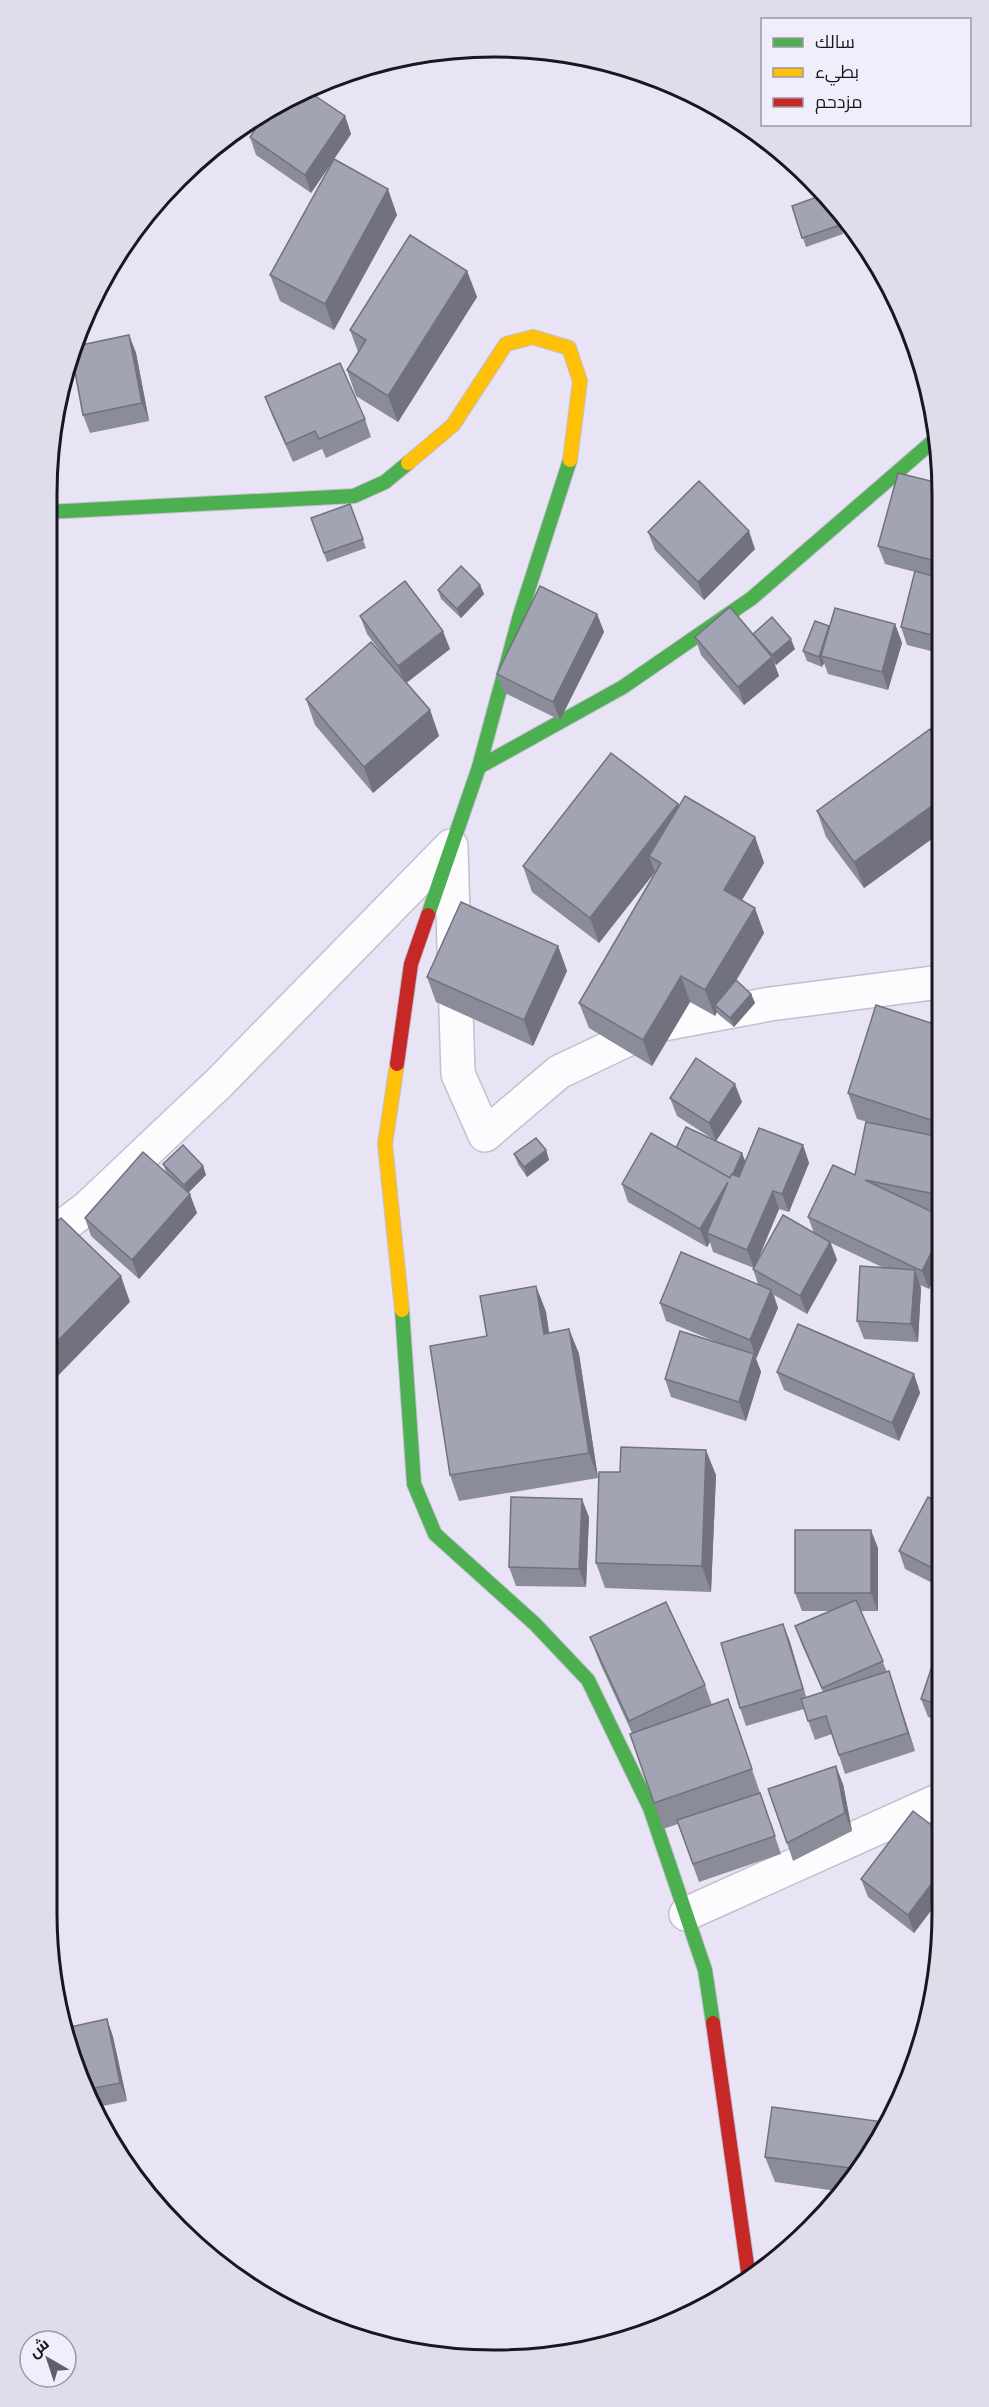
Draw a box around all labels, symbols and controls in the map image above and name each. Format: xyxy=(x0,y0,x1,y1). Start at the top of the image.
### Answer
legend xyxy=(761,18,971,126)
text: سالك xyxy=(815,29,855,54)
text: بطيء xyxy=(815,59,859,86)
text: مزدحم xyxy=(815,89,863,114)
north arrow xyxy=(18,2329,78,2389)
text: ش xyxy=(24,2332,53,2362)

